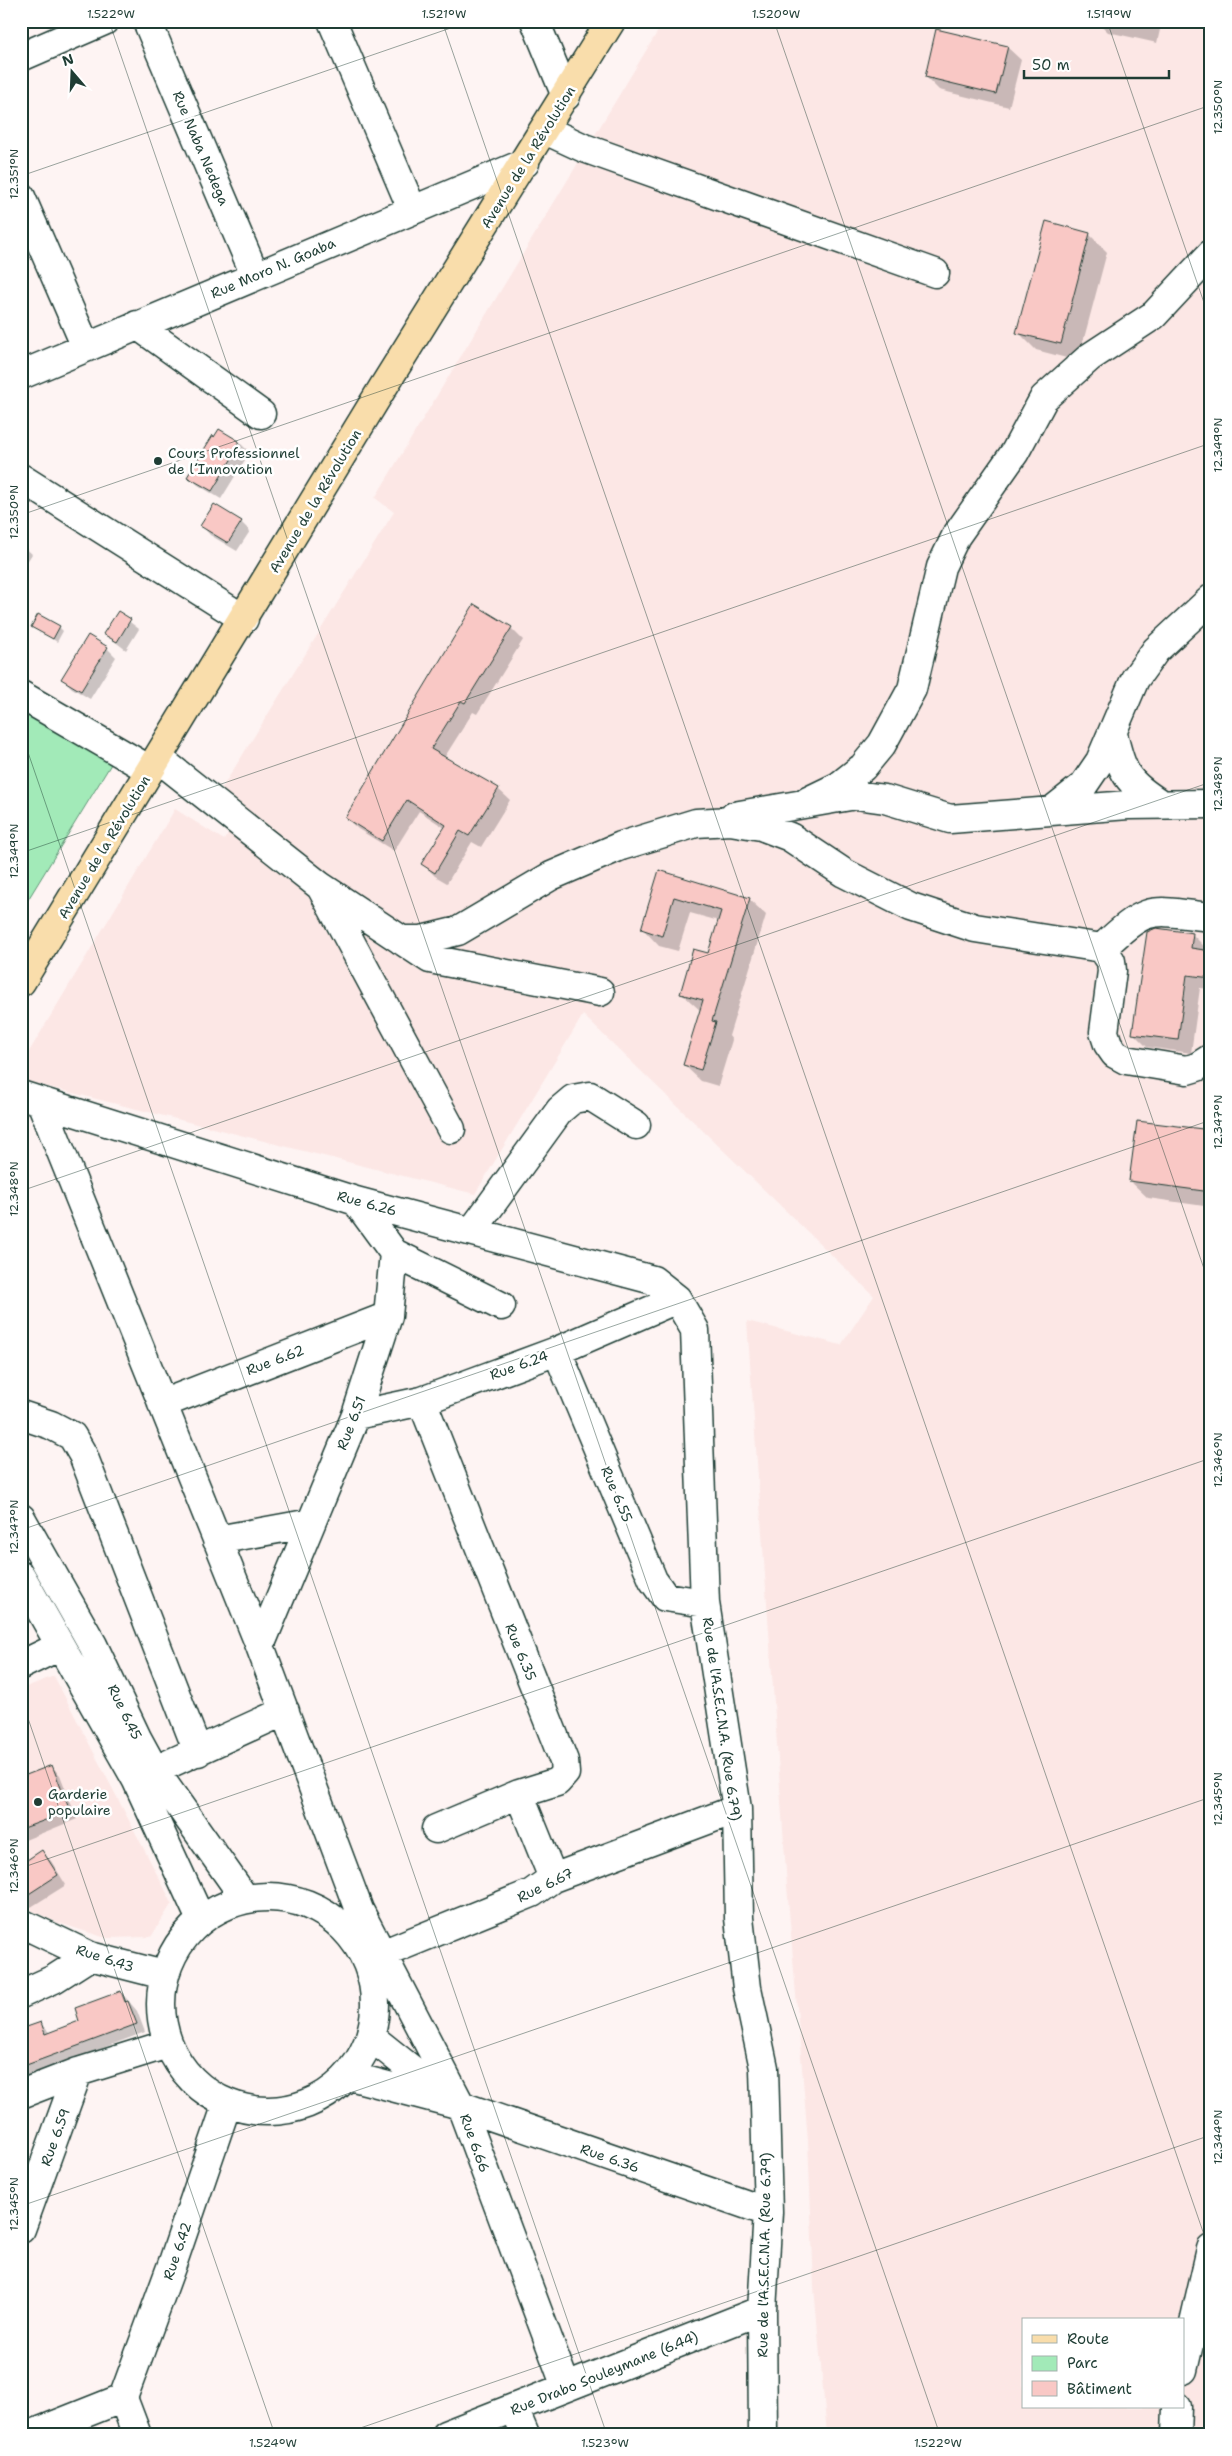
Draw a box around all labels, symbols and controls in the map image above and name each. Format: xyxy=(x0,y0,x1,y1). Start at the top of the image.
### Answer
text: 1.522°W xyxy=(87,6,135,22)
text: 1.521°W xyxy=(422,6,466,22)
text: 1.520°W xyxy=(752,6,800,22)
text: 1.519°W xyxy=(1086,6,1132,22)
north arrow xyxy=(48,48,98,98)
scale bar xyxy=(1024,48,1170,80)
text: N xyxy=(60,49,76,70)
text: 50 m xyxy=(1032,55,1070,75)
text: 12.350°N xyxy=(1210,80,1226,134)
street label: Avenue de la Révolution xyxy=(477,82,579,232)
street label: Rue Naba Nedega xyxy=(169,88,233,208)
text: 12.351°N xyxy=(6,149,22,199)
street label: Rue Moro N. Goaba xyxy=(208,233,338,302)
text: 12.349°N xyxy=(1210,418,1226,472)
street label: Avenue de la Révolution xyxy=(265,425,365,576)
place label: Cours Professionnel de l´Innovation xyxy=(168,444,300,478)
marker: Cours Professionnel de l´Innovation xyxy=(152,455,164,467)
text: 12.350°N xyxy=(6,485,22,539)
text: 12.348°N xyxy=(1210,756,1226,812)
street label: Avenue de la Révolution xyxy=(54,771,154,922)
text: 12.349°N xyxy=(6,824,22,878)
text: 12.347°N xyxy=(1210,1095,1226,1149)
text: 12.348°N xyxy=(6,1161,22,1217)
street label: Rue 6.26 xyxy=(335,1186,399,1220)
street label: Rue 6.62 xyxy=(243,1341,307,1379)
street label: Rue 6.24 xyxy=(487,1346,551,1384)
street label: Rue 6.51 xyxy=(333,1394,369,1452)
text: 12.346°N xyxy=(1210,1432,1226,1488)
street label: Rue 6.55 xyxy=(597,1463,637,1525)
text: 12.347°N xyxy=(6,1500,22,1554)
street label: Rue de l'A.S.E.C.N.A. (Rue 6.79) xyxy=(699,1616,745,1822)
street label: Rue 6.35 xyxy=(501,1621,541,1683)
street label: Rue 6.45 xyxy=(104,1681,146,1743)
text: 12.345°N xyxy=(1210,1772,1226,1826)
place label: Garderie populaire xyxy=(48,1785,111,1819)
marker: Garderie populaire xyxy=(32,1796,44,1808)
text: 12.346°N xyxy=(6,1838,22,1894)
street label: Rue 6.67 xyxy=(514,1864,576,1906)
street label: Rue 6.43 xyxy=(74,1940,136,1976)
street label: Rue 6.59 xyxy=(36,2106,74,2168)
text: 12.344°N xyxy=(1210,2109,1226,2165)
street label: Rue 6.66 xyxy=(456,2111,494,2175)
street label: Rue 6.36 xyxy=(578,2140,642,2176)
street label: Rue de l'A.S.E.C.N.A. (Rue 6.79) xyxy=(753,2152,775,2358)
text: 12.345°N xyxy=(6,2177,22,2231)
street label: Rue 6.42 xyxy=(159,2220,195,2282)
legend xyxy=(1022,2318,1184,2408)
street label: Rue Drabo Souleymane (6.44) xyxy=(508,2327,700,2419)
text: Route xyxy=(1067,2329,1109,2349)
text: Parc xyxy=(1067,2353,1098,2373)
text: Bâtiment xyxy=(1067,2379,1132,2399)
text: 1.524°W xyxy=(249,2435,297,2451)
text: 1.523°W xyxy=(581,2435,629,2451)
text: 1.522°W xyxy=(914,2435,962,2451)

